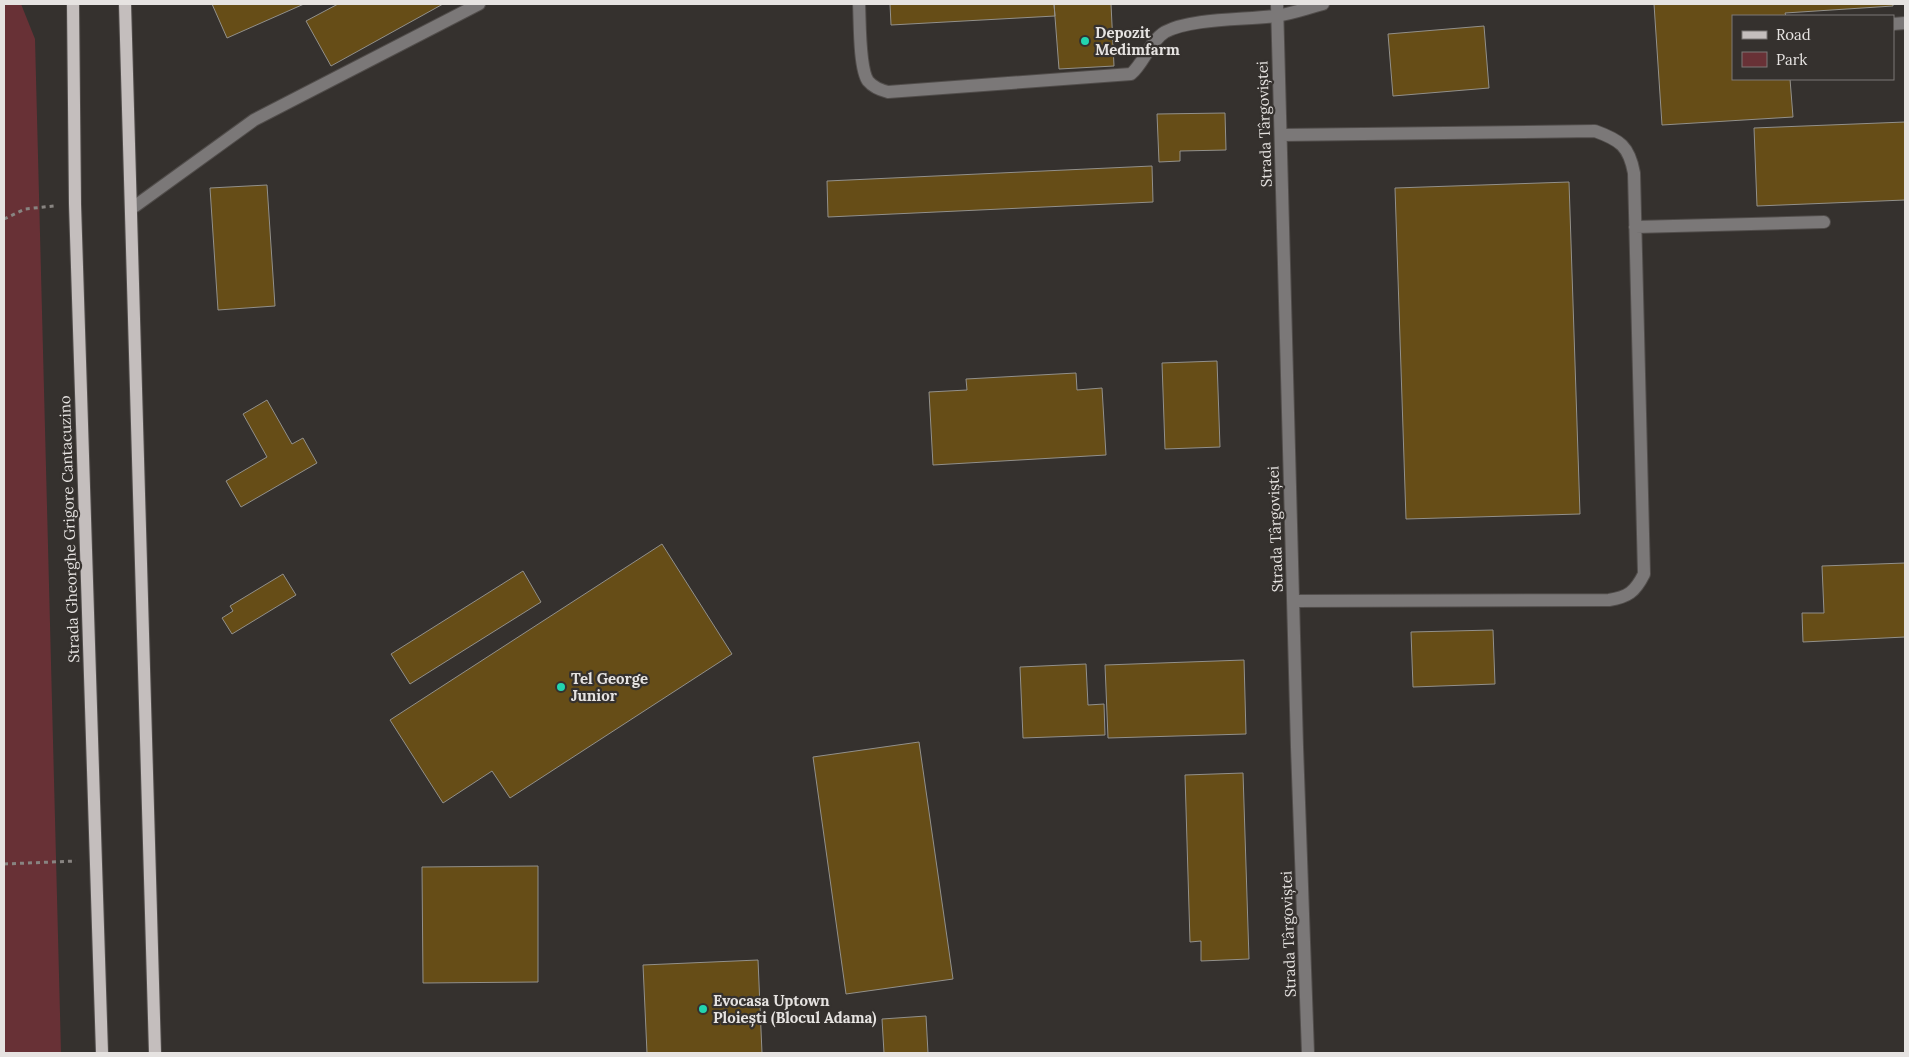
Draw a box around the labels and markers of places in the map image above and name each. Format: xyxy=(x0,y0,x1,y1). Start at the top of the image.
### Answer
place label: Depozit Medimfarm xyxy=(1095,23,1180,59)
marker: Depozit Medimfarm xyxy=(1079,35,1091,47)
place label: Tel George Junior xyxy=(571,669,648,705)
marker: Tel George Junior xyxy=(555,681,567,693)
place label: Evocasa Uptown Ploiești (Blocul Adama) xyxy=(713,991,877,1028)
marker: Evocasa Uptown Ploiești (Blocul Adama) xyxy=(697,1003,709,1015)

